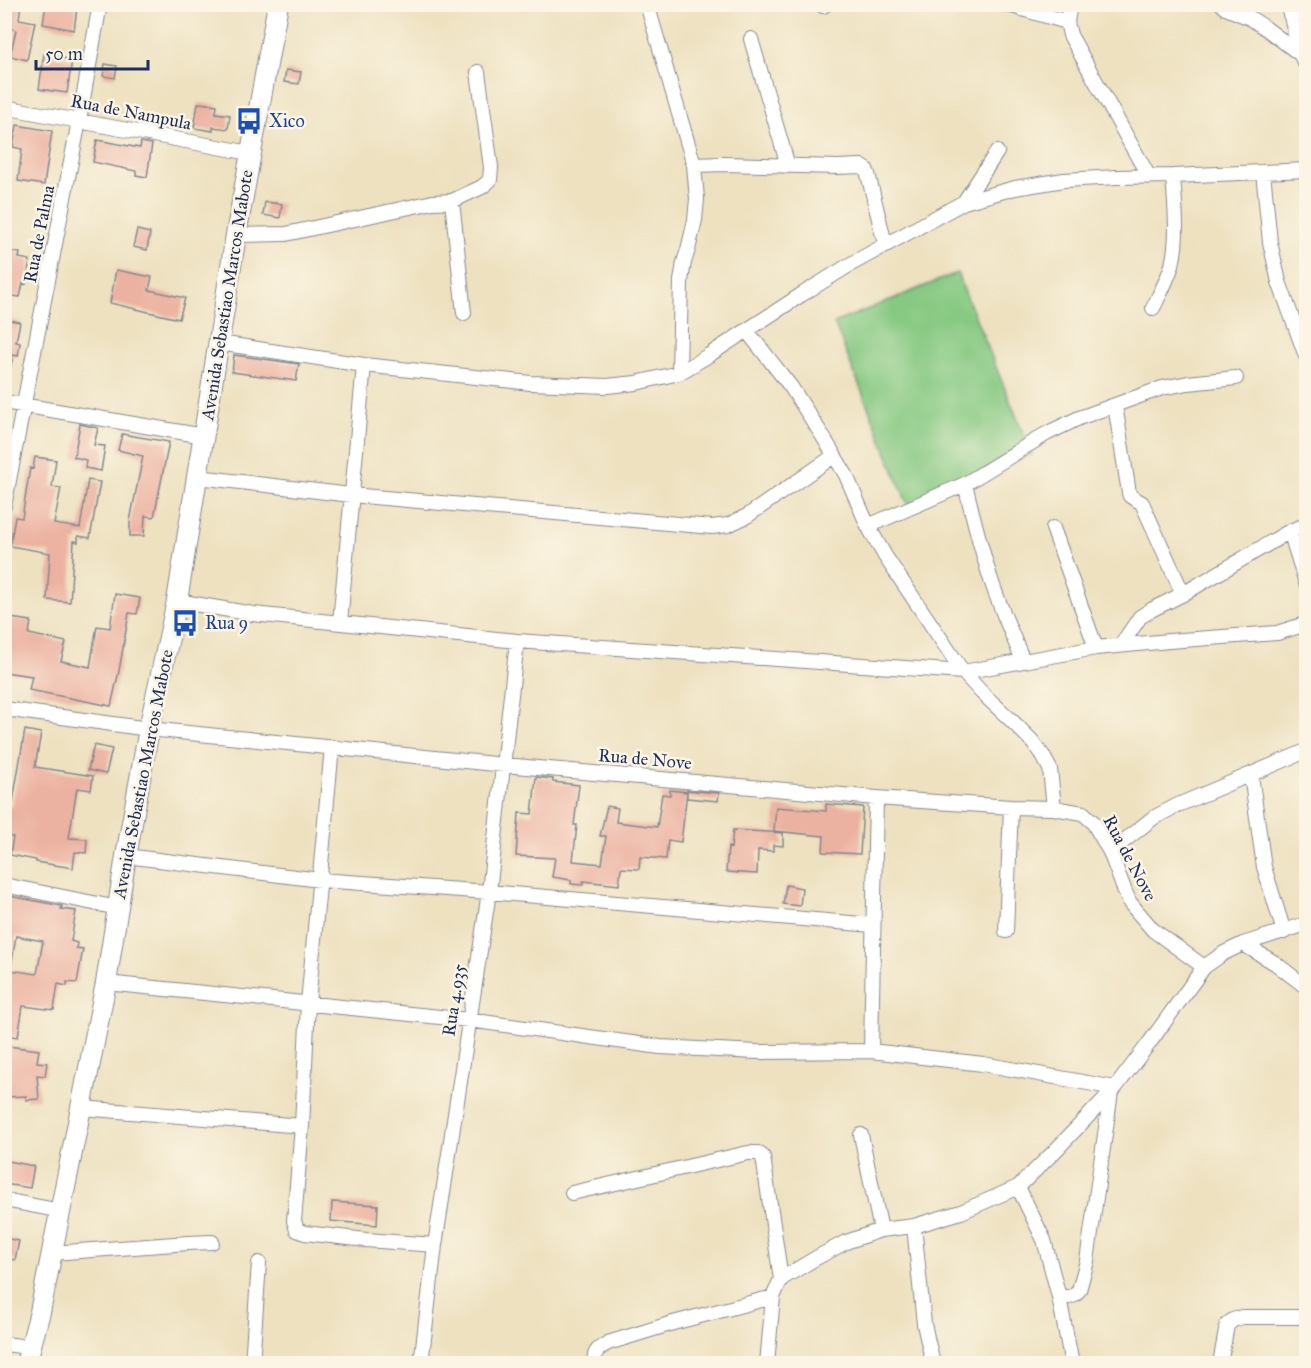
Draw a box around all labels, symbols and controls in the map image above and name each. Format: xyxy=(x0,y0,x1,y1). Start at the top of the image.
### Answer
scale bar xyxy=(36,33,148,71)
text: 50 m xyxy=(45,43,83,65)
street label: Rua de Nampula xyxy=(69,90,194,135)
bus stop icon: Xico xyxy=(234,106,264,136)
place label: Xico xyxy=(269,110,305,132)
street label: Avenida Sebastiao Marcos Mabote xyxy=(196,168,258,423)
street label: Rua de Palma xyxy=(19,183,59,285)
bus stop icon: Rua 9 xyxy=(170,608,200,638)
place label: Rua 9 xyxy=(205,612,248,634)
street label: Avenida Sebastiao Marcos Mabote xyxy=(108,648,178,901)
street label: Rua de Nove xyxy=(597,744,693,774)
street label: Rua de Nove xyxy=(1098,811,1162,905)
street label: Rua 4.935 xyxy=(437,962,471,1038)

